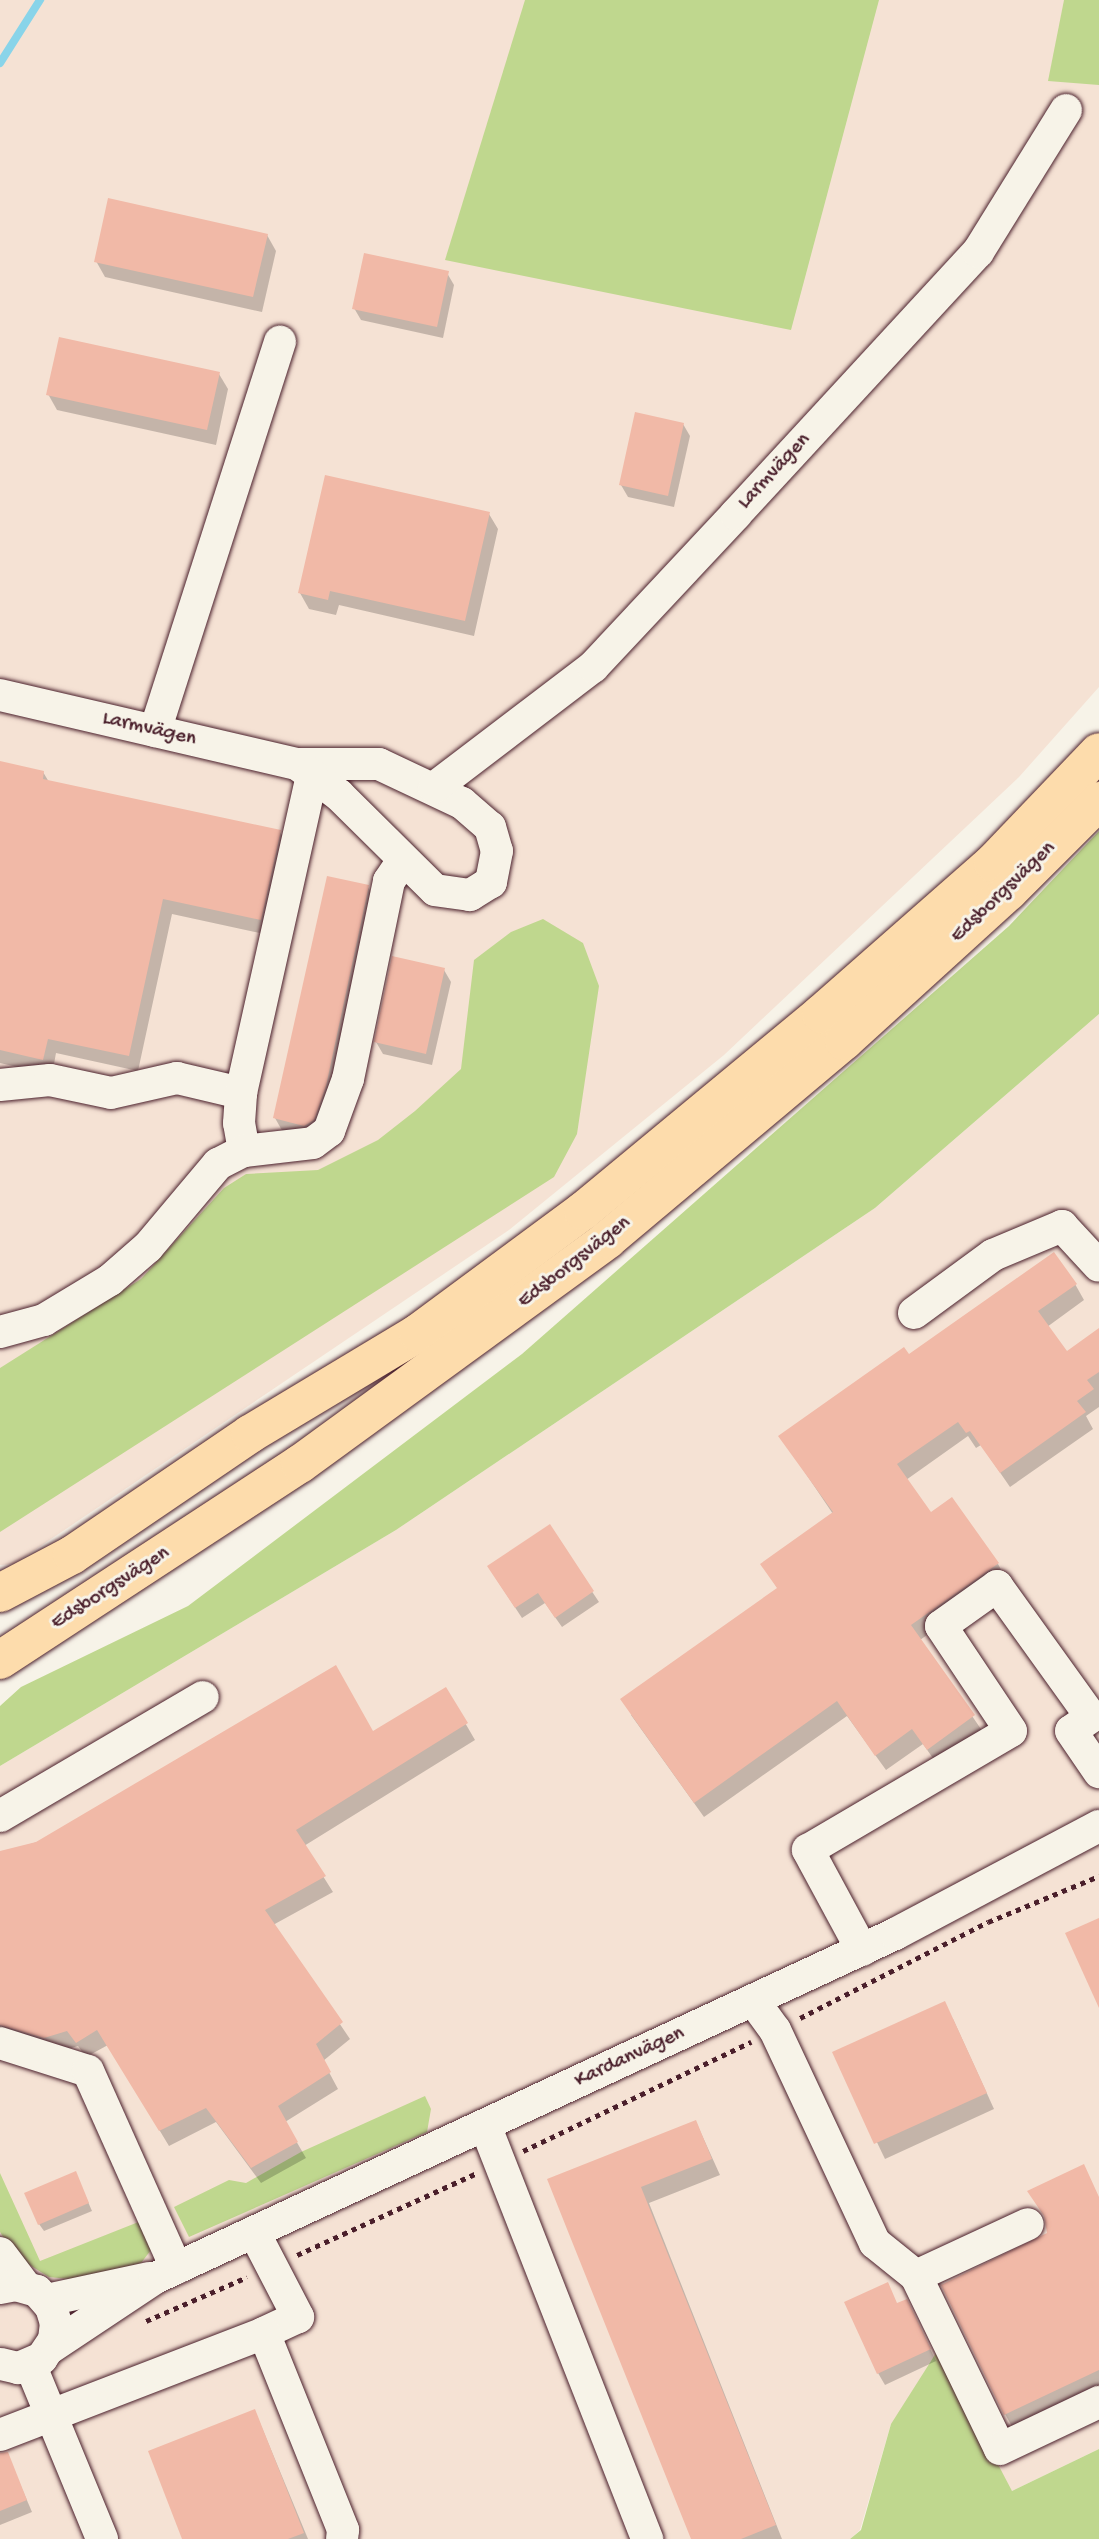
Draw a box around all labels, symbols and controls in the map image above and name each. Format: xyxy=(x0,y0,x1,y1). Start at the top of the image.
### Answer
street label: Larmvägen xyxy=(733,429,817,515)
street label: Larmvägen xyxy=(100,707,198,753)
street label: Edsborgsvägen xyxy=(946,837,1062,949)
street label: Edsborgsvägen xyxy=(514,1211,636,1315)
street label: Edsborgsvägen xyxy=(47,1541,175,1637)
street label: Kardanvägen xyxy=(571,2022,689,2094)

